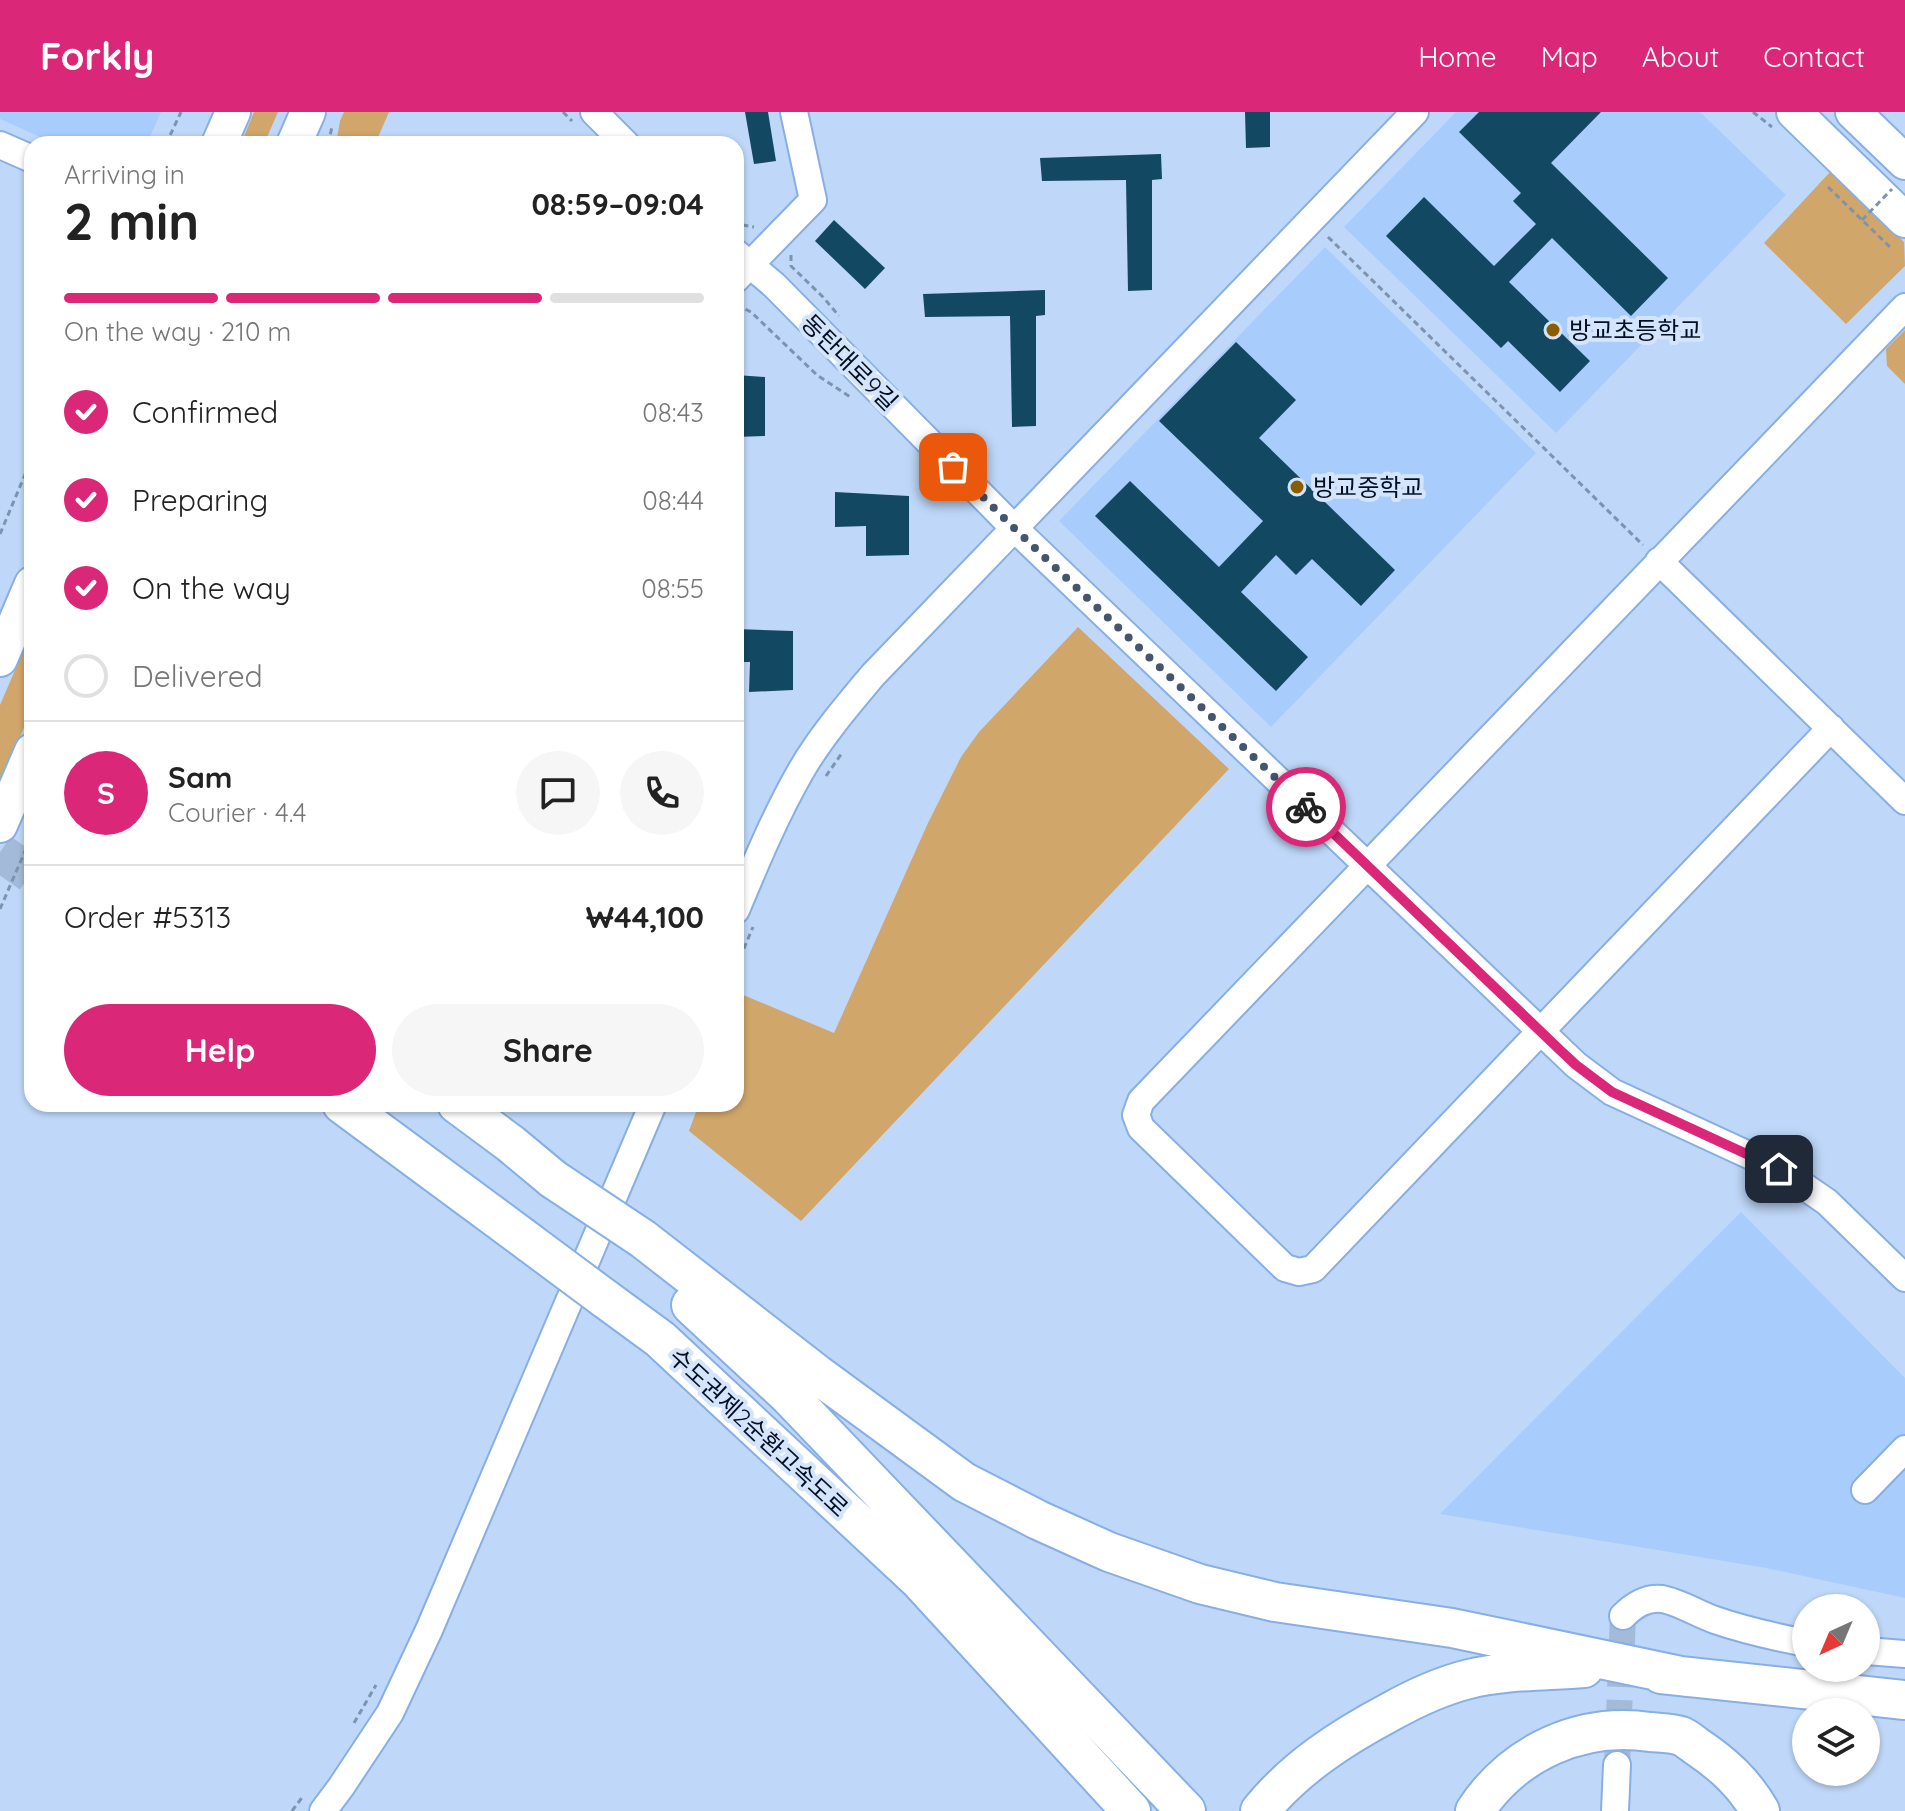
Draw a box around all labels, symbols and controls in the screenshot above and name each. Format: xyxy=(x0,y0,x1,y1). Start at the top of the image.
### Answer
text: Forkly xyxy=(40,32,154,80)
text: Home xyxy=(1418,39,1497,74)
text: Map xyxy=(1541,39,1598,74)
text: About xyxy=(1642,39,1719,74)
text: Contact xyxy=(1763,39,1865,74)
text: Arriving in xyxy=(64,158,185,191)
text: 08:59–09:04 xyxy=(531,185,704,223)
text: 2 min xyxy=(64,188,199,253)
street label: 동탄대로9길 xyxy=(796,308,904,416)
text: On the way · 210 m xyxy=(64,315,291,348)
place label: 방교초등학교 xyxy=(1569,315,1701,345)
marker: 방교초등학교 xyxy=(1544,321,1562,339)
icon: check xyxy=(64,390,108,434)
text: Confirmed xyxy=(132,393,278,431)
text: 08:43 xyxy=(642,396,704,429)
pin xyxy=(919,433,987,501)
icon: bag xyxy=(931,445,975,489)
place label: 방교중학교 xyxy=(1313,472,1423,502)
icon: check xyxy=(64,478,108,522)
marker: 방교중학교 xyxy=(1288,478,1306,496)
text: Preparing xyxy=(132,481,268,519)
text: 08:44 xyxy=(642,484,704,517)
icon: check xyxy=(64,566,108,610)
text: On the way xyxy=(132,569,291,607)
text: 08:55 xyxy=(641,572,704,605)
text: Delivered xyxy=(132,657,263,695)
button: chat xyxy=(516,751,600,835)
button: phone xyxy=(620,751,704,835)
text: Sam xyxy=(168,758,232,796)
courier xyxy=(1266,767,1346,847)
text: S xyxy=(97,774,115,812)
icon: bike xyxy=(1284,785,1328,829)
text: Courier · 4.4 xyxy=(168,796,306,829)
text: Order #5313 xyxy=(64,898,231,936)
text: ₩44,100 xyxy=(586,898,704,936)
button: Help xyxy=(64,1004,376,1096)
button: Share xyxy=(392,1004,704,1096)
pin xyxy=(1745,1135,1813,1203)
icon: home xyxy=(1757,1147,1801,1191)
street label: 수도권제2순환고속도로 xyxy=(663,1341,855,1523)
north arrow xyxy=(1792,1594,1880,1682)
map controls xyxy=(1792,1594,1880,1786)
button: layers xyxy=(1792,1698,1880,1786)

